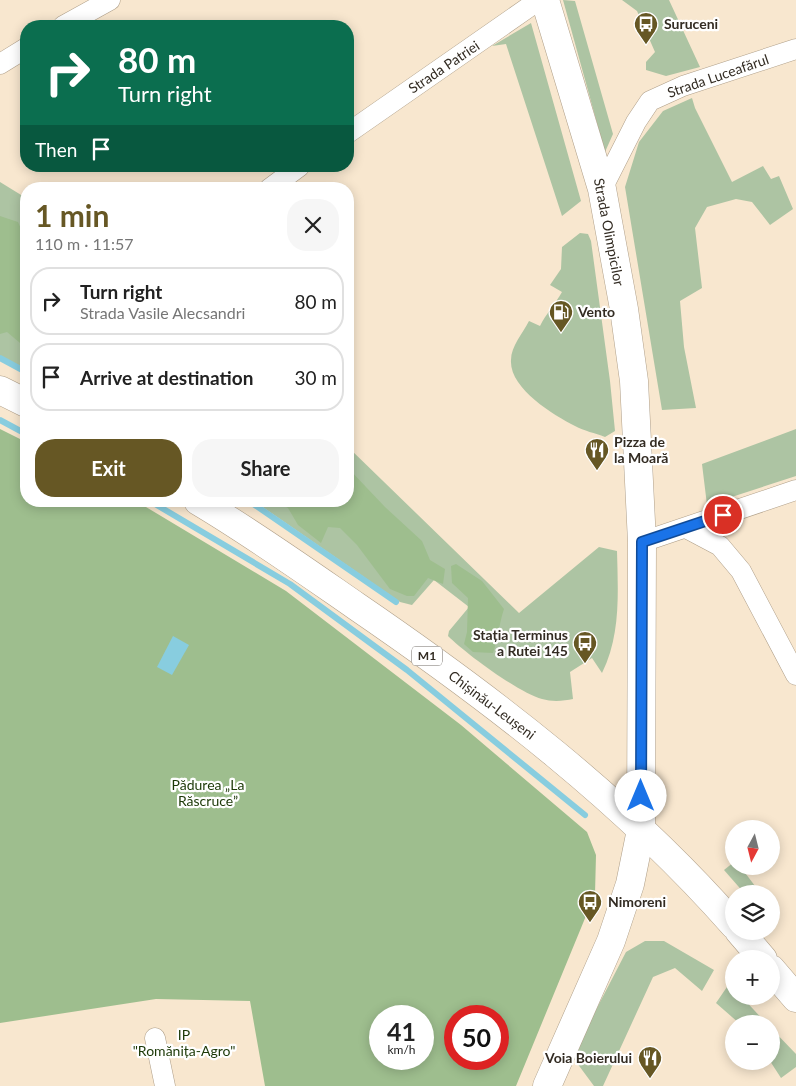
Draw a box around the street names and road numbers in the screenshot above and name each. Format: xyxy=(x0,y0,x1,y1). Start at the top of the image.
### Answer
street label: Strada Patriei xyxy=(405,37,482,97)
street label: Strada Luceafărul xyxy=(665,50,771,101)
street label: Strada Olimpicilor xyxy=(591,177,628,287)
road number: M1 xyxy=(412,646,442,666)
street label: Chișinău-Leușeni xyxy=(446,666,539,743)

